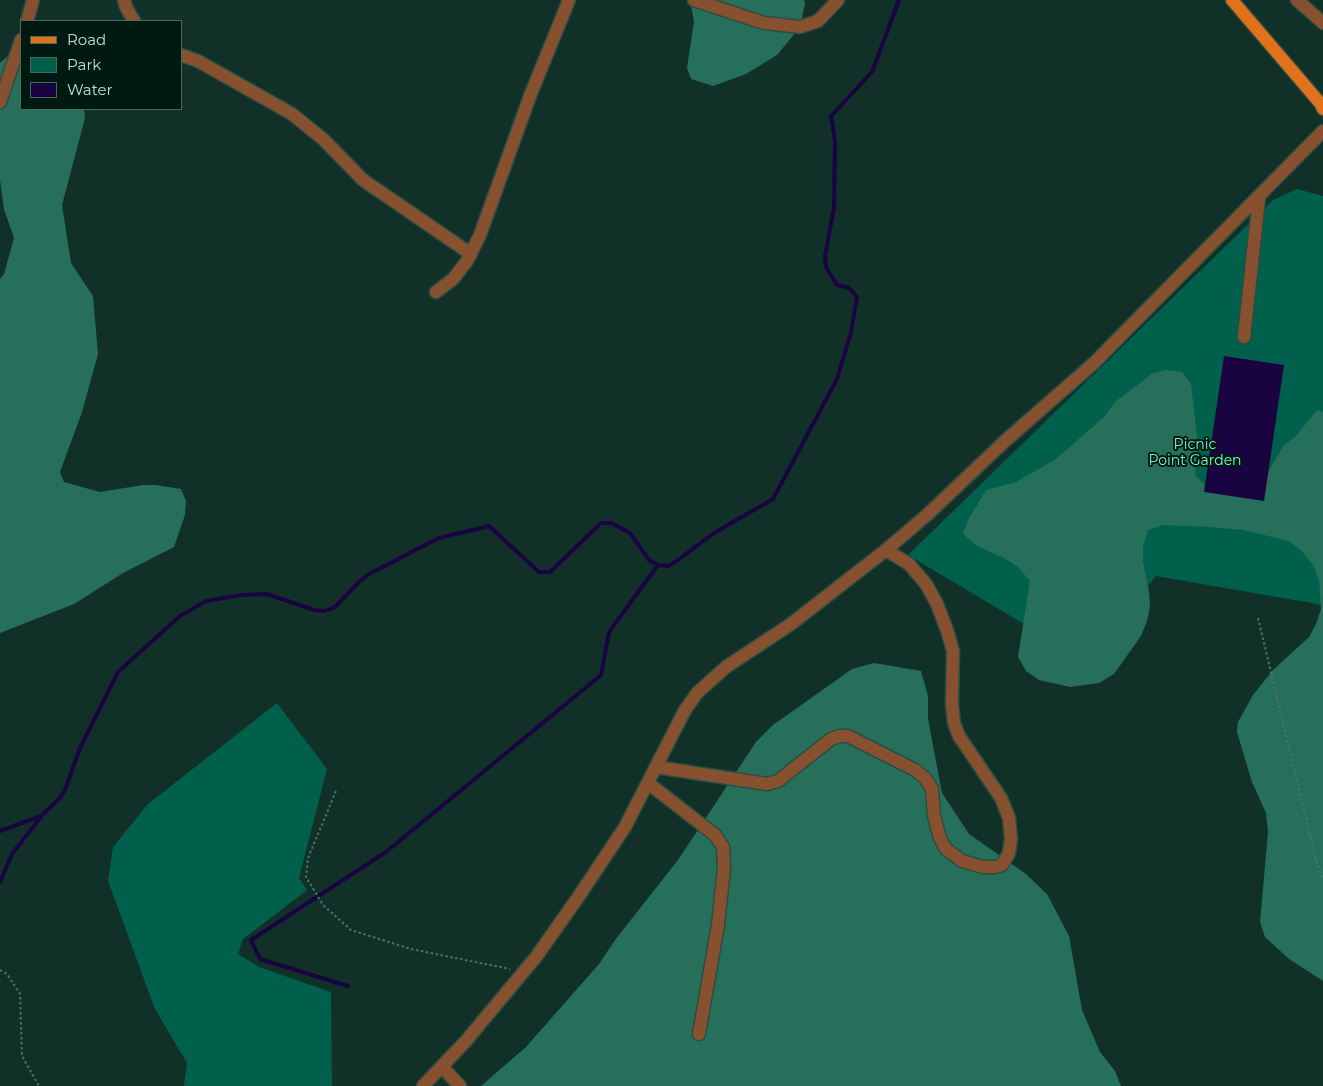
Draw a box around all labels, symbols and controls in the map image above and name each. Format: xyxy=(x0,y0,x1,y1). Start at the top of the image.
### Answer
legend xyxy=(20,20,182,110)
text: Road xyxy=(67,30,106,49)
text: Park xyxy=(67,55,101,74)
text: Water xyxy=(67,80,113,99)
park label: Picnic Point Garden xyxy=(1148,437,1242,470)

